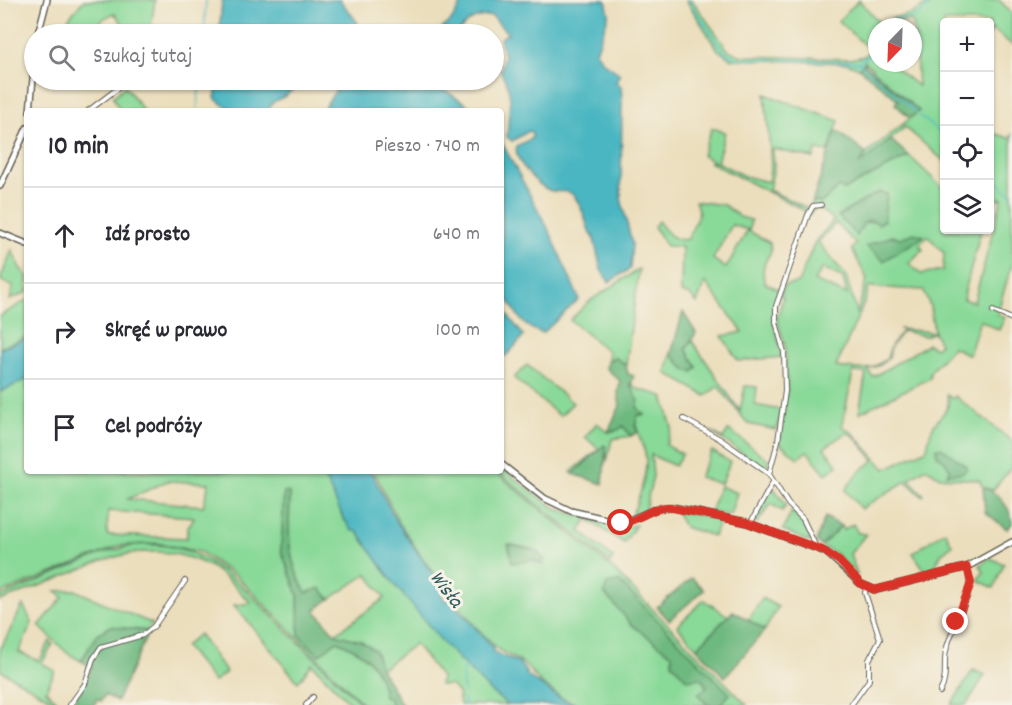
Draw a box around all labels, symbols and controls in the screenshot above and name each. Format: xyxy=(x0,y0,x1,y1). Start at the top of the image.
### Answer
north arrow xyxy=(868,18,922,72)
map controls xyxy=(940,18,994,234)
button: + xyxy=(940,18,994,72)
search box xyxy=(24,24,504,90)
icon: search xyxy=(45,41,78,74)
text: Szukaj tutaj xyxy=(93,42,192,73)
button: − xyxy=(940,72,994,126)
button: locate xyxy=(940,126,994,180)
text: 10 min xyxy=(48,129,108,166)
text: Pieszo · 740 m xyxy=(375,133,480,161)
button: layers xyxy=(940,180,994,234)
icon: ahead xyxy=(48,219,81,252)
text: Idź prosto xyxy=(105,220,190,251)
text: 640 m xyxy=(433,221,480,249)
icon: right xyxy=(48,315,81,348)
text: Skręć w prawo xyxy=(105,316,227,347)
text: 100 m xyxy=(436,317,480,345)
icon: arrive xyxy=(48,411,81,444)
text: Cel podróży xyxy=(105,412,201,443)
route start xyxy=(607,509,633,535)
water label: Wisła xyxy=(421,565,470,616)
route end xyxy=(942,608,968,634)

